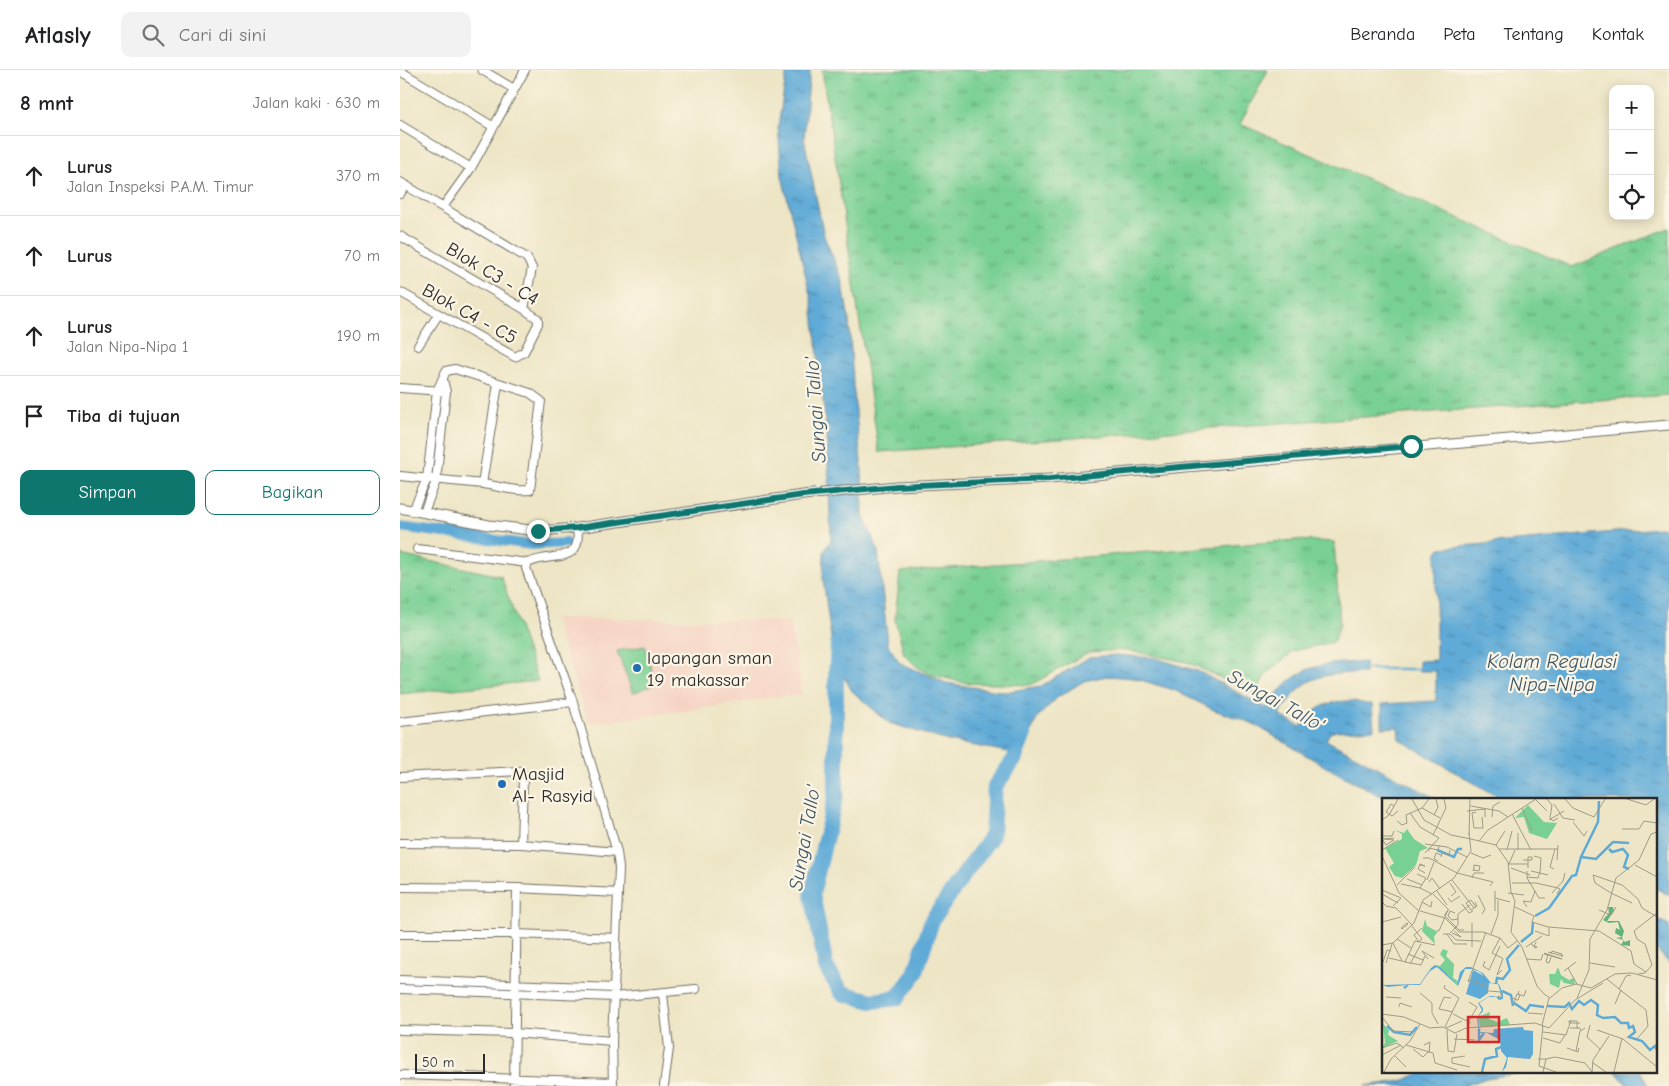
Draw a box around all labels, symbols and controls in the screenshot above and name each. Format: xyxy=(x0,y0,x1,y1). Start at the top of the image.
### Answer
search box xyxy=(121,12,471,57)
text: Atlasly xyxy=(25,21,91,49)
icon: search xyxy=(139,21,167,49)
text: Cari di sini xyxy=(179,24,266,46)
text: Beranda xyxy=(1350,24,1415,45)
text: Peta xyxy=(1443,24,1475,45)
text: Tentang xyxy=(1503,24,1564,45)
text: Kontak xyxy=(1592,24,1644,45)
map controls xyxy=(1609,85,1654,220)
button: + xyxy=(1609,85,1654,130)
text: 8 mnt xyxy=(20,91,73,115)
text: Jalan kaki · 630 m xyxy=(253,94,380,112)
button: − xyxy=(1609,130,1654,175)
text: Lurus xyxy=(67,156,112,178)
icon: ahead xyxy=(20,162,48,190)
text: 370 m xyxy=(336,167,380,185)
button: locate xyxy=(1609,175,1654,220)
text: Jalan Inspeksi P.A.M. Timur xyxy=(67,178,253,196)
street label: Blok C3 - C4 xyxy=(442,238,543,310)
icon: ahead xyxy=(20,242,48,270)
text: Lurus xyxy=(67,245,112,267)
text: 70 m xyxy=(344,247,380,265)
street label: Blok C4 - C5 xyxy=(418,279,521,349)
text: Lurus xyxy=(67,316,112,338)
icon: ahead xyxy=(20,322,48,350)
text: 190 m xyxy=(337,327,380,345)
text: Jalan Nipa-Nipa 1 xyxy=(67,338,188,356)
water label: Sungai Tallo' xyxy=(800,355,831,464)
icon: arrive xyxy=(20,402,48,430)
text: Tiba di tujuan xyxy=(67,405,180,427)
route start xyxy=(1400,435,1423,458)
button: Simpan xyxy=(20,470,195,515)
button: Bagikan xyxy=(205,470,380,515)
route end xyxy=(527,520,550,543)
place label: lapangan sman 19 makassar xyxy=(647,647,772,691)
water label: Kolam Regulasi Nipa-Nipa xyxy=(1487,650,1617,696)
marker: lapangan sman 19 makassar xyxy=(631,662,643,674)
water label: Sungai Tallo' xyxy=(1224,665,1329,737)
place label: Masjid Al- Rasyid xyxy=(512,763,593,807)
marker: Masjid Al- Rasyid xyxy=(496,778,508,790)
water label: Sungai Tallo' xyxy=(784,782,825,892)
inset map xyxy=(1382,798,1656,1074)
scale bar xyxy=(415,1051,485,1074)
text: 50 m xyxy=(422,1054,454,1071)

